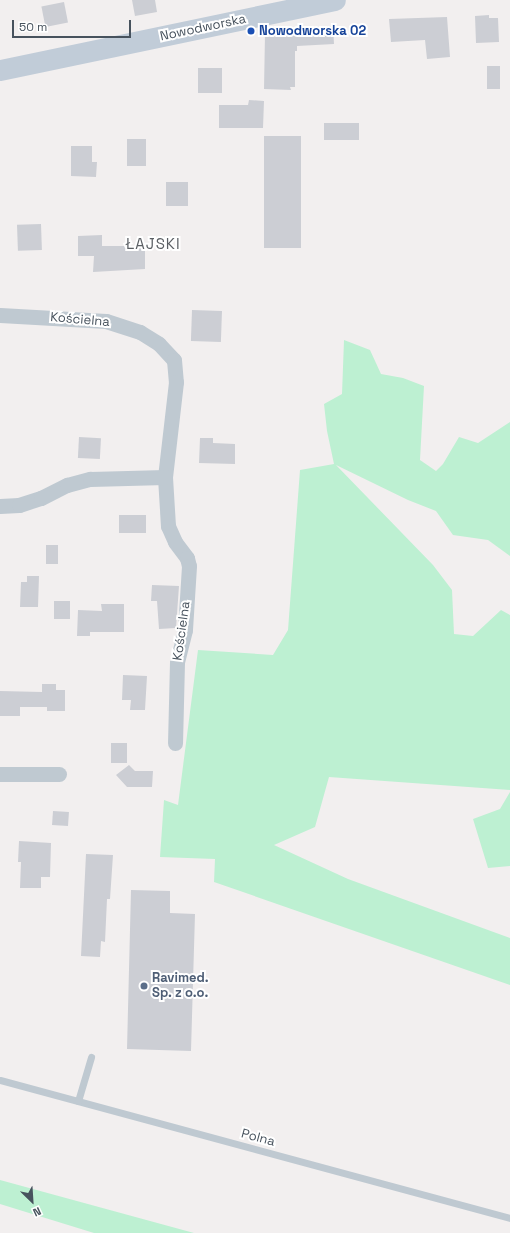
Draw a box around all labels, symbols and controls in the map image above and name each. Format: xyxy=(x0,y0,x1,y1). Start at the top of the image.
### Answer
street label: Nowodworska xyxy=(159,11,247,45)
scale bar xyxy=(14,12,133,38)
text: 50 m xyxy=(19,19,47,35)
place label: Nowodworska 02 xyxy=(259,23,366,39)
marker: Nowodworska 02 xyxy=(246,26,256,36)
district label: ŁAJSKI xyxy=(125,235,181,253)
street label: Kościelna xyxy=(50,310,110,330)
street label: Kościelna xyxy=(170,600,194,662)
place label: Ravimed. Sp. z o.o. xyxy=(152,971,209,1002)
marker: Ravimed. Sp. z o.o. xyxy=(139,981,149,991)
street label: Polna xyxy=(239,1126,277,1150)
north arrow xyxy=(12,1181,52,1221)
text: N xyxy=(31,1204,43,1220)

